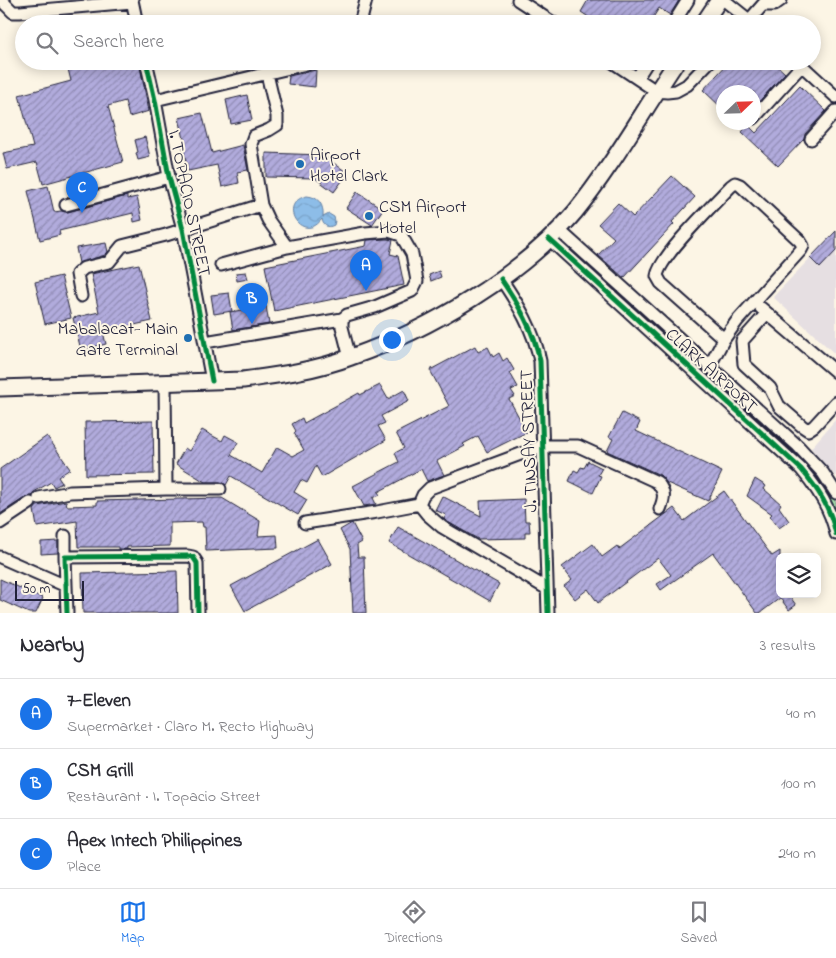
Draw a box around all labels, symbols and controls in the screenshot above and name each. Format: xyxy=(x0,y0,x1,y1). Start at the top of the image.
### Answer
search box xyxy=(15,15,821,70)
icon: search xyxy=(33,29,61,57)
text: Search here xyxy=(73,29,164,56)
north arrow xyxy=(716,85,761,130)
street label: I. TOPACIO STREET xyxy=(160,128,216,279)
place label: Airport Hotel Clark xyxy=(310,143,388,190)
marker: Airport Hotel Clark xyxy=(294,158,306,170)
pin: C xyxy=(66,172,98,213)
place label: CSM Airport Hotel xyxy=(379,195,467,242)
marker: CSM Airport Hotel xyxy=(363,210,375,222)
pin: A xyxy=(350,250,382,291)
pin: B xyxy=(236,283,268,324)
place label: Mabalacat- Main Gate Terminal xyxy=(58,317,178,364)
street label: CLARK AIRPORT xyxy=(659,323,763,420)
your location xyxy=(379,327,405,353)
marker: Mabalacat- Main Gate Terminal xyxy=(182,332,194,344)
street label: J. TINSAY STREET xyxy=(515,369,545,513)
map controls xyxy=(776,553,821,598)
button: layers xyxy=(776,553,821,598)
scale bar xyxy=(15,578,84,601)
text: 50 m xyxy=(22,579,50,600)
text: Nearby xyxy=(20,631,84,661)
text: 3 results xyxy=(760,634,816,658)
text: 7-Eleven xyxy=(67,688,131,715)
text: A xyxy=(31,702,41,726)
text: 40 m xyxy=(786,702,816,726)
text: Supermarket · Claro M. Recto Highway xyxy=(67,715,314,739)
text: CSM Grill xyxy=(67,758,134,785)
text: B xyxy=(31,772,41,796)
text: 100 m xyxy=(781,772,816,796)
text: Restaurant · I. Topacio Street xyxy=(67,785,260,809)
text: Apex Intech Philippines xyxy=(67,828,242,855)
text: C xyxy=(32,842,40,866)
text: 240 m xyxy=(778,842,816,866)
text: Place xyxy=(67,855,101,879)
tab: Map xyxy=(119,898,147,949)
tab: Directions xyxy=(385,898,443,949)
tab: Saved xyxy=(681,898,717,949)

